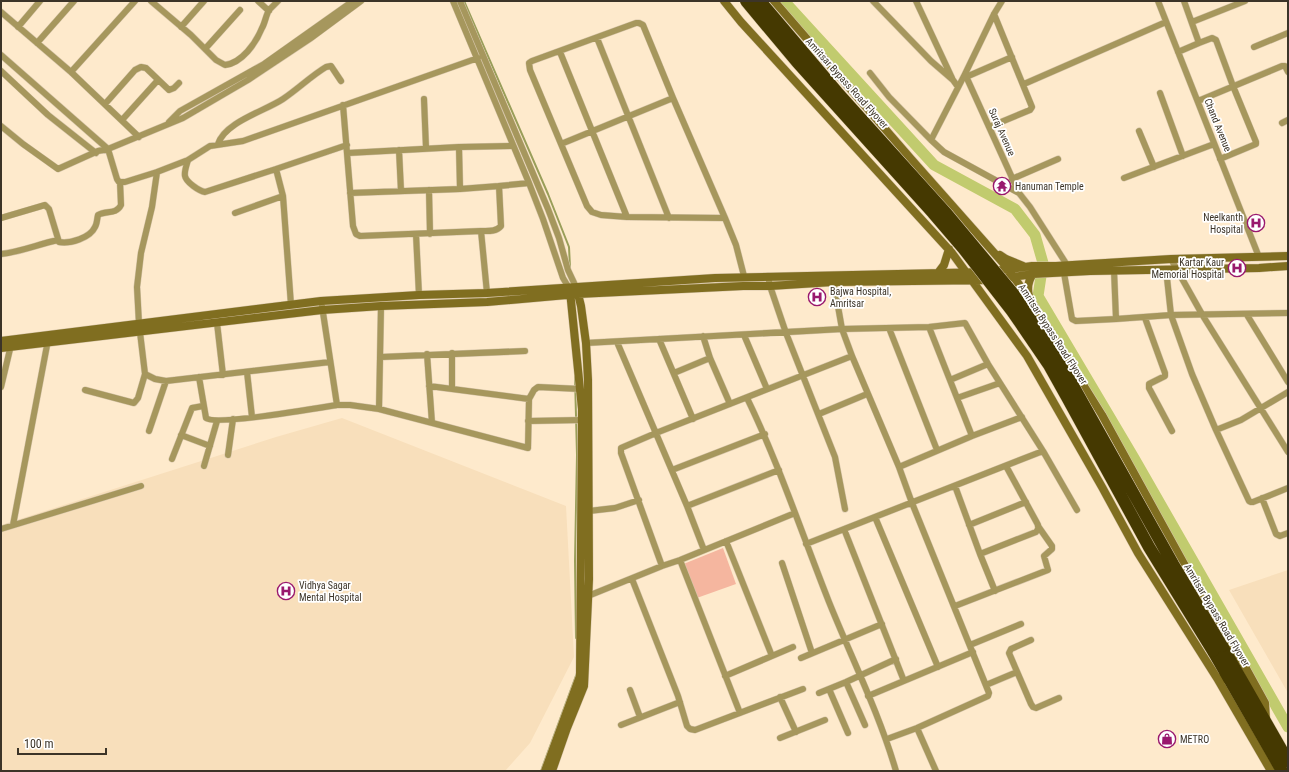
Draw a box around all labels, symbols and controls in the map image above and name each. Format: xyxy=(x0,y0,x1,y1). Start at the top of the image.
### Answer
street label: Amritsar Bypass Road Flyover xyxy=(804,36,890,130)
street label: Chand Avenue xyxy=(1202,97,1234,153)
street label: Suraj Avenue xyxy=(987,106,1018,158)
temple icon: Hanuman Temple xyxy=(992,176,1012,196)
place label: Hanuman Temple xyxy=(1015,181,1084,192)
place label: Neelkanth Hospital xyxy=(1203,212,1243,235)
hospital icon: Neelkanth Hospital xyxy=(1246,213,1266,233)
place label: Kartar Kaur Memorial Hospital xyxy=(1151,257,1224,280)
hospital icon: Kartar Kaur Memorial Hospital xyxy=(1227,258,1247,278)
street label: Amritsar Bypass Road Flyover xyxy=(1016,282,1090,386)
place label: Bajwa Hospital, Amritsar xyxy=(830,286,891,309)
hospital icon: Bajwa Hospital, Amritsar xyxy=(807,287,827,307)
street label: Amritsar Bypass Road Flyover xyxy=(1182,562,1252,668)
place label: Vidhya Sagar Mental Hospital xyxy=(299,580,361,603)
hospital icon: Vidhya Sagar Mental Hospital xyxy=(276,581,296,601)
shop icon: METRO xyxy=(1157,729,1177,749)
scale bar xyxy=(18,730,106,756)
place label: METRO xyxy=(1180,734,1209,745)
text: 100 m xyxy=(24,737,54,751)

